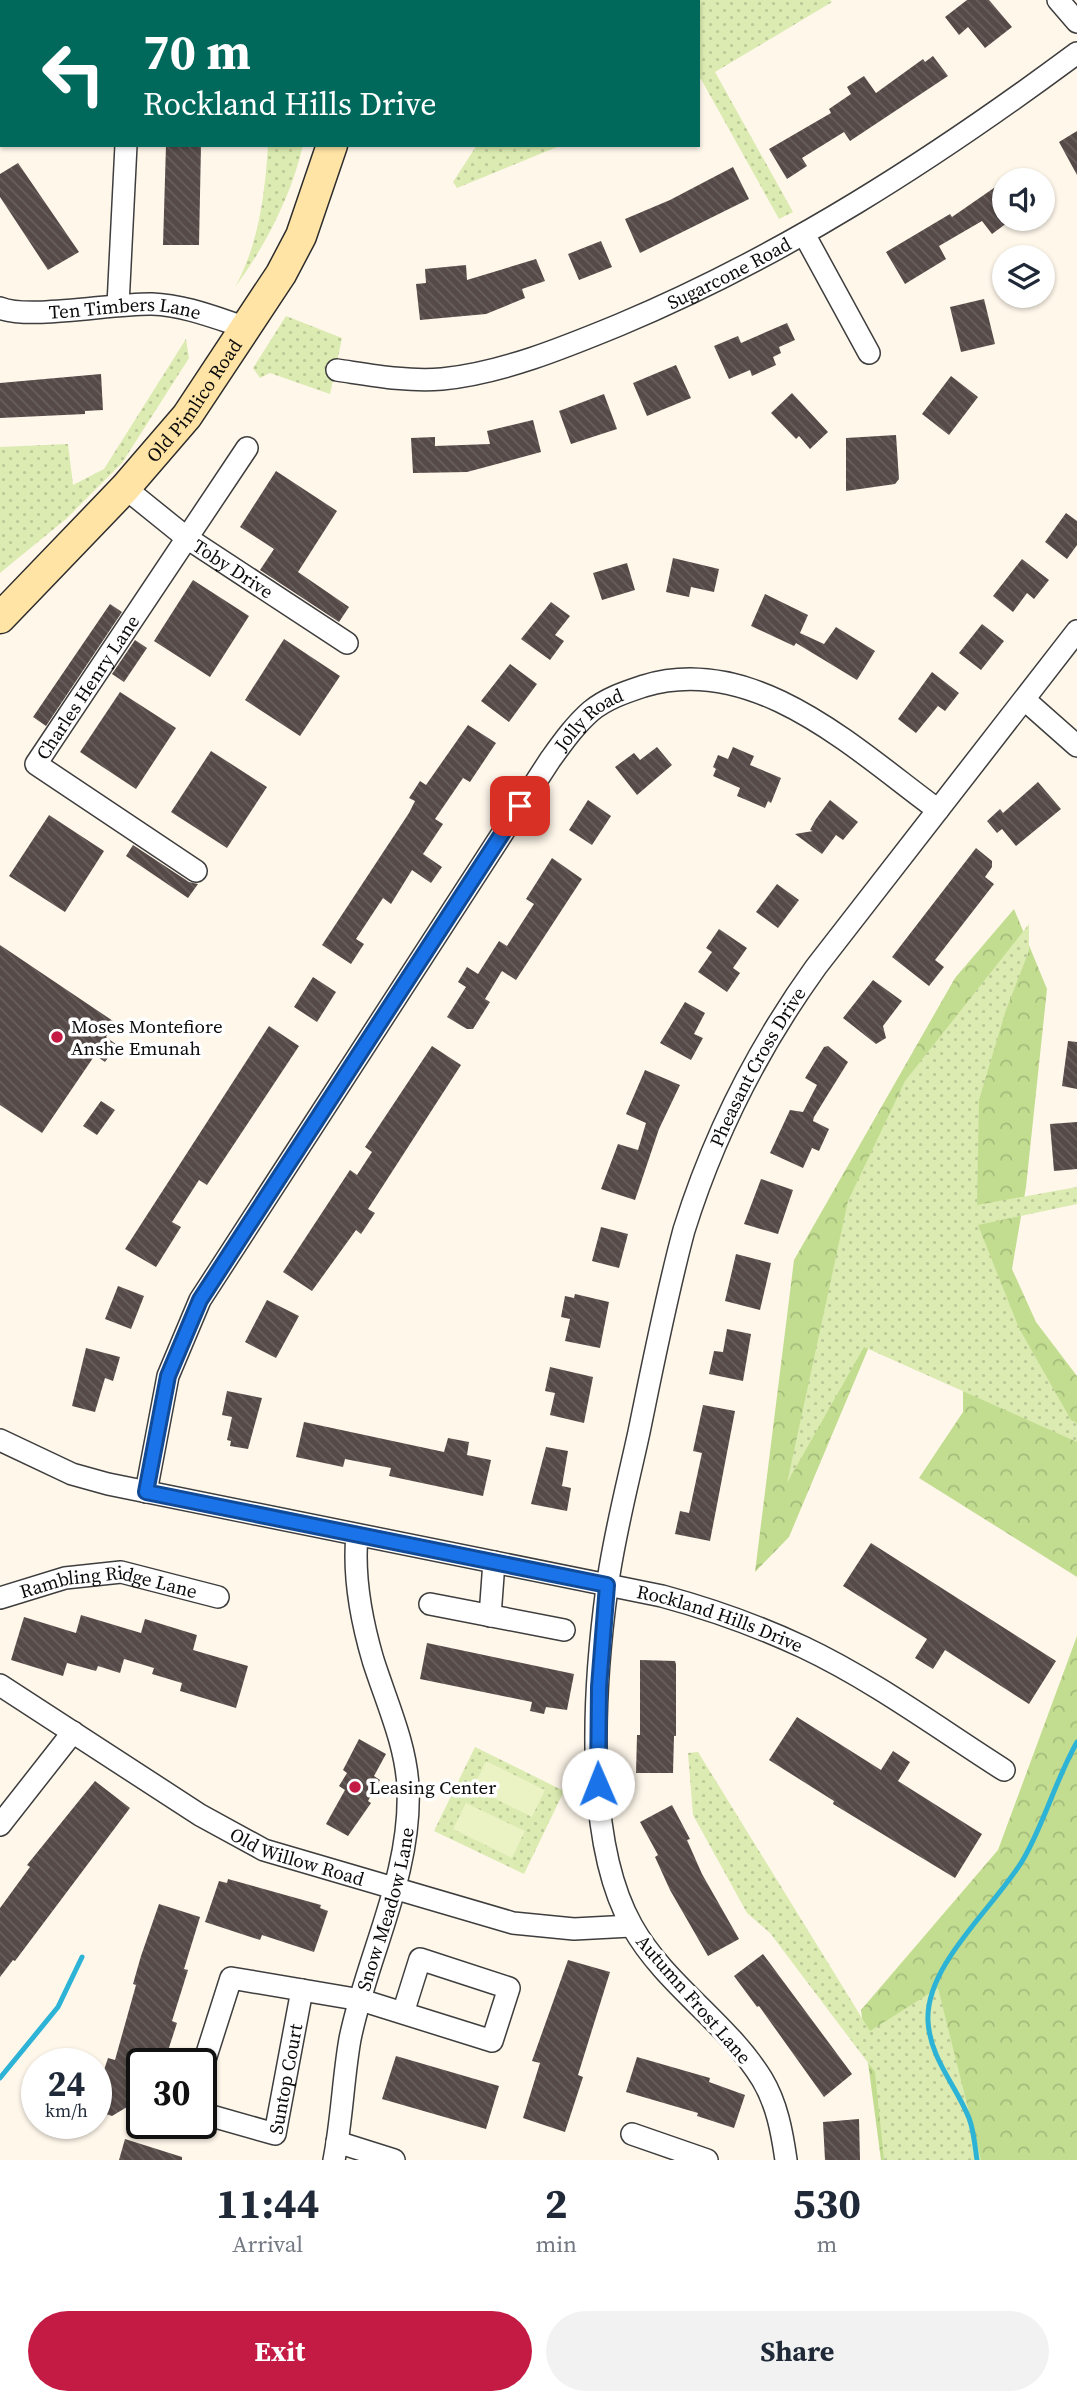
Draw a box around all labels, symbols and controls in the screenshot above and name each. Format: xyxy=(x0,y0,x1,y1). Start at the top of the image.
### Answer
text: 70 m xyxy=(143,18,251,85)
icon: left xyxy=(28,28,119,119)
text: Rockland Hills Drive xyxy=(143,82,437,126)
map controls xyxy=(992,168,1055,308)
button: sound xyxy=(992,168,1055,231)
street label: Sugarcone Road xyxy=(663,230,796,315)
button: layers xyxy=(992,245,1055,308)
street label: Ten Timbers Lane xyxy=(48,291,204,325)
street label: Old Pimlico Road xyxy=(140,333,248,468)
street label: Toby Drive xyxy=(188,532,279,604)
street label: Charles Henry Lane xyxy=(30,609,145,765)
street label: Jolly Road xyxy=(547,682,627,757)
pin xyxy=(490,776,550,836)
icon: arrive xyxy=(501,787,539,825)
street label: Pheasant Cross Drive xyxy=(703,982,811,1151)
place label: Moses Montefiore Anshe Emunah xyxy=(71,1013,223,1061)
marker: Moses Montefiore Anshe Emunah xyxy=(49,1029,65,1045)
street label: Rambling Ridge Lane xyxy=(16,1559,200,1604)
street label: Rockland Hills Drive xyxy=(635,1578,807,1658)
position arrow xyxy=(561,1747,635,1821)
place label: Leasing Center xyxy=(369,1774,496,1800)
marker: Leasing Center xyxy=(347,1779,363,1795)
street label: Old Willow Road xyxy=(225,1821,368,1892)
street label: Snow Meadow Lane xyxy=(350,1826,420,1994)
street label: Autumn Frost Lane xyxy=(631,1929,757,2069)
street label: Suntop Court xyxy=(262,2021,309,2136)
speed limit sign: 30 xyxy=(126,2048,217,2139)
text: 24 xyxy=(48,2060,85,2108)
text: km/h xyxy=(45,2098,88,2123)
text: 11:44 xyxy=(216,2174,320,2232)
text: 2 xyxy=(545,2174,568,2232)
text: 530 xyxy=(793,2174,861,2232)
text: Arrival xyxy=(232,2228,303,2260)
text: min xyxy=(535,2228,577,2260)
text: m xyxy=(817,2228,837,2260)
button: Exit xyxy=(28,2311,532,2391)
button: Share xyxy=(546,2311,1049,2391)

